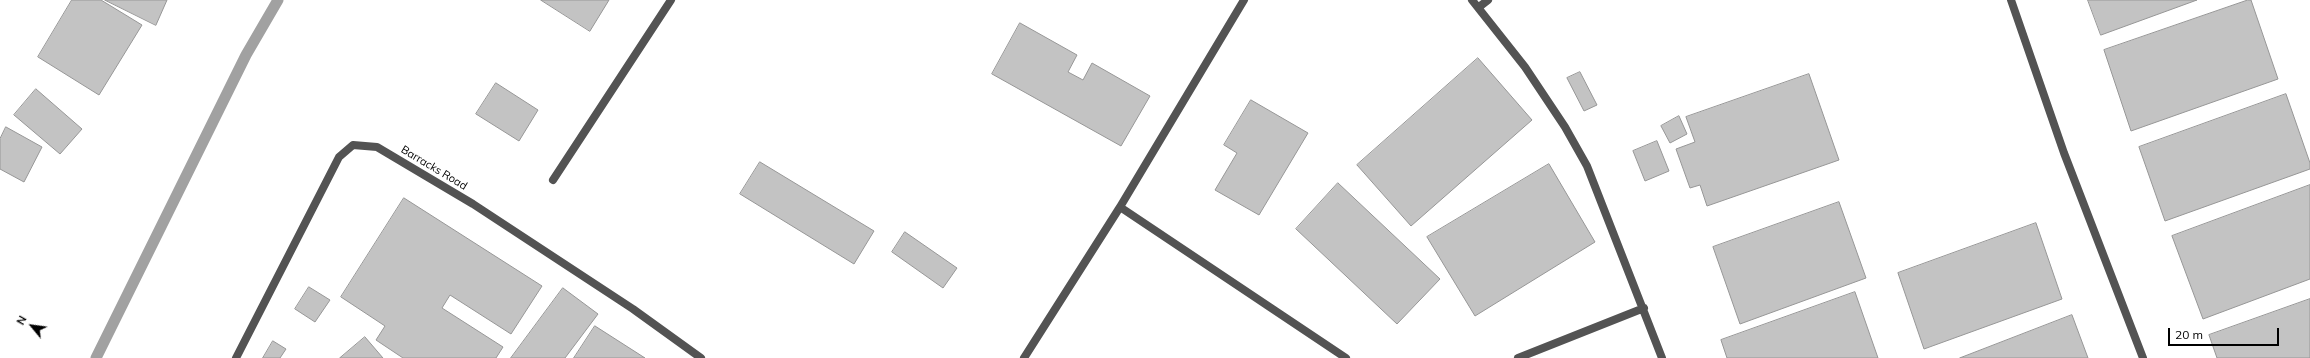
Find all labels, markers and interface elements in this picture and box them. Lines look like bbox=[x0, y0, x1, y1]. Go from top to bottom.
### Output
street label: Barracks Road bbox=[398, 143, 470, 193]
north arrow bbox=[12, 306, 52, 346]
text: N bbox=[13, 313, 30, 327]
scale bar bbox=[2170, 320, 2281, 346]
text: 20 m bbox=[2175, 327, 2203, 342]

